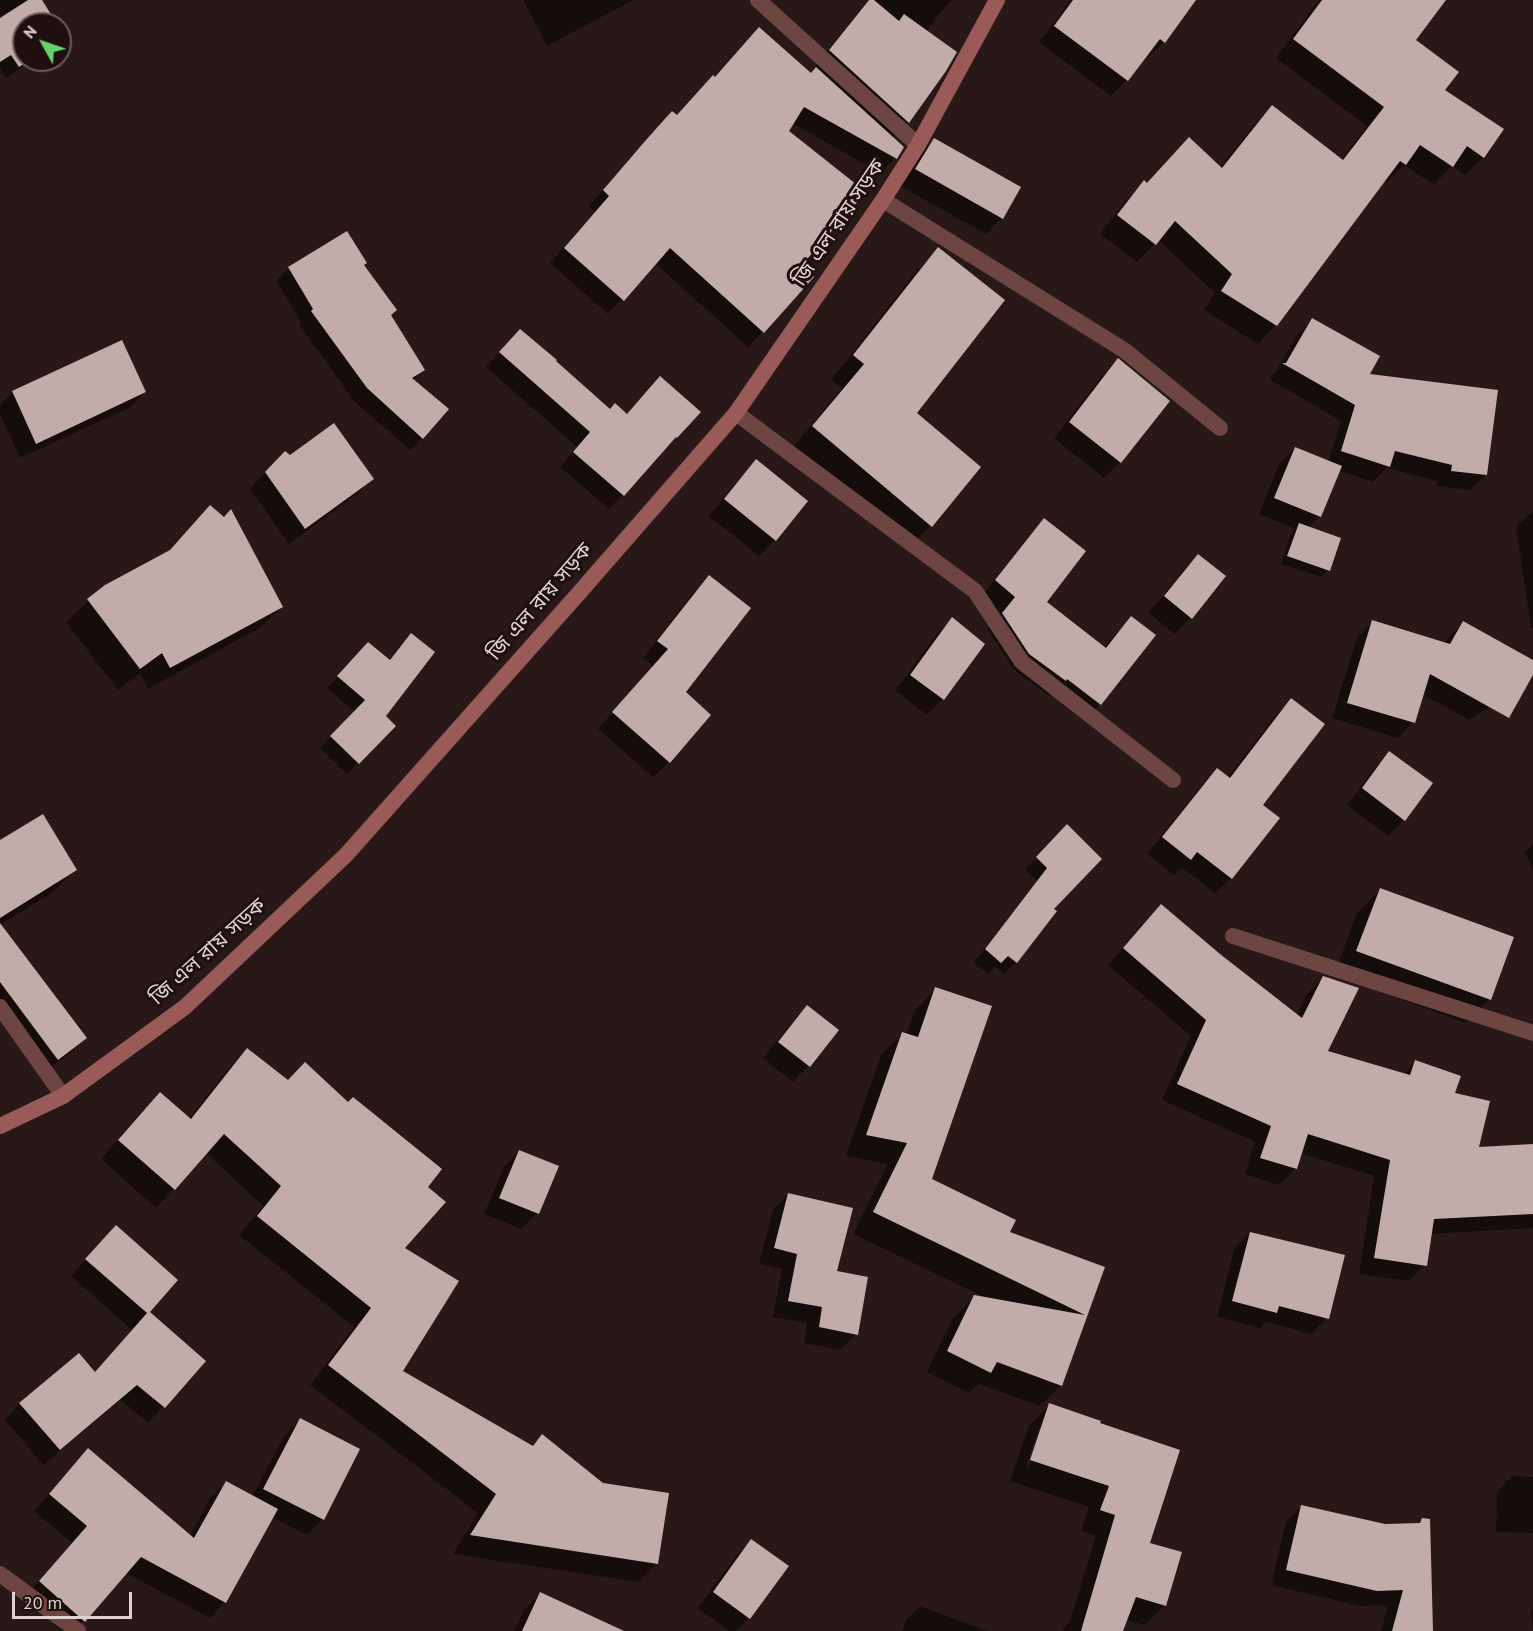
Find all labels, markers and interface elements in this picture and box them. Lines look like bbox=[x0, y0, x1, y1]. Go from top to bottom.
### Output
north arrow bbox=[12, 12, 72, 72]
text: N bbox=[19, 21, 41, 42]
street label: জি এল রায় সড়ক bbox=[787, 155, 891, 291]
street label: জি এল রায় সড়ক bbox=[482, 538, 598, 666]
street label: জি এল রায় সড়ক bbox=[145, 893, 271, 1011]
scale bar bbox=[15, 1580, 135, 1618]
text: 20 m bbox=[23, 1591, 62, 1614]

